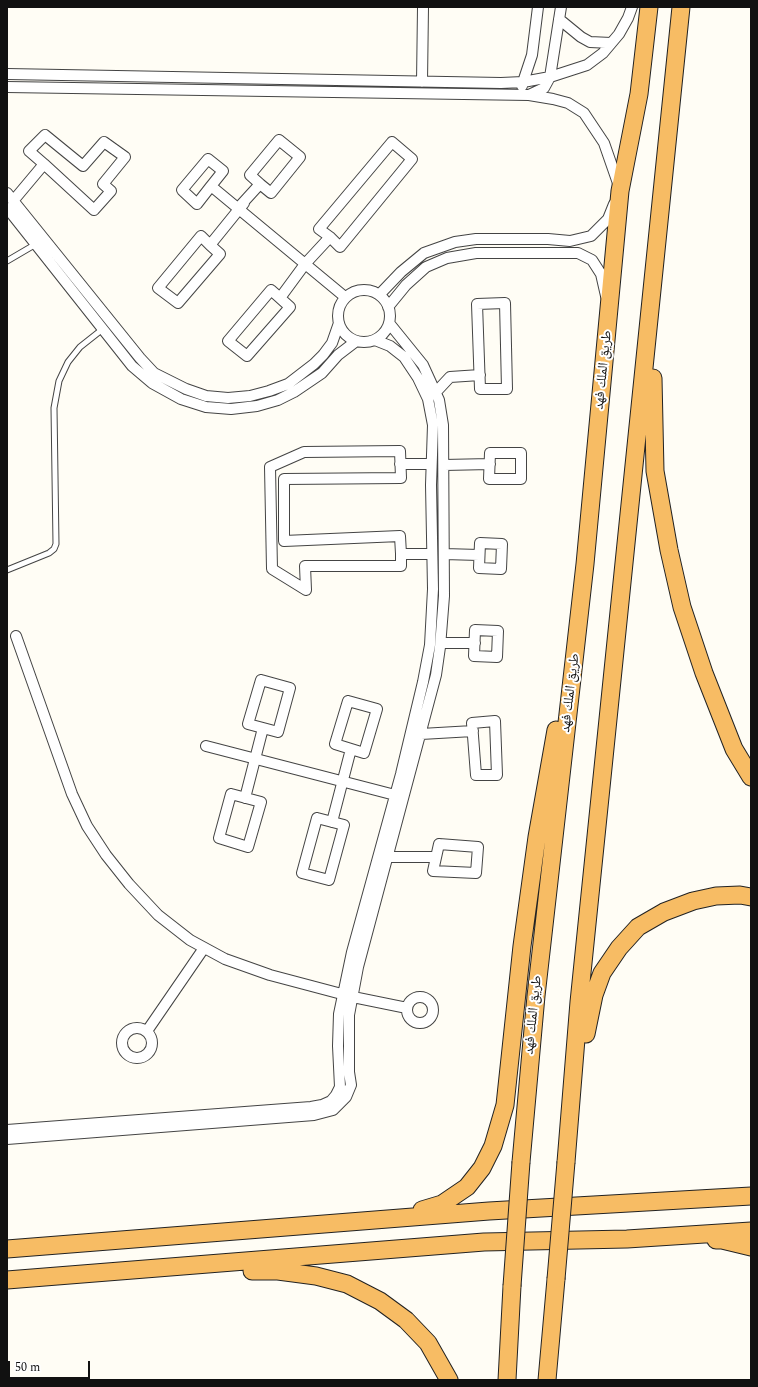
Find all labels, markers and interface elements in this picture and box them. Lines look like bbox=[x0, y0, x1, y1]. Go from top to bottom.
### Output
street label: طريق الملك فهد bbox=[591, 330, 617, 410]
street label: طريق الملك فهد bbox=[558, 653, 584, 733]
street label: طريق الملك فهد bbox=[521, 975, 547, 1055]
scale bar bbox=[10, 1353, 92, 1379]
text: 50 m bbox=[15, 1358, 40, 1377]

